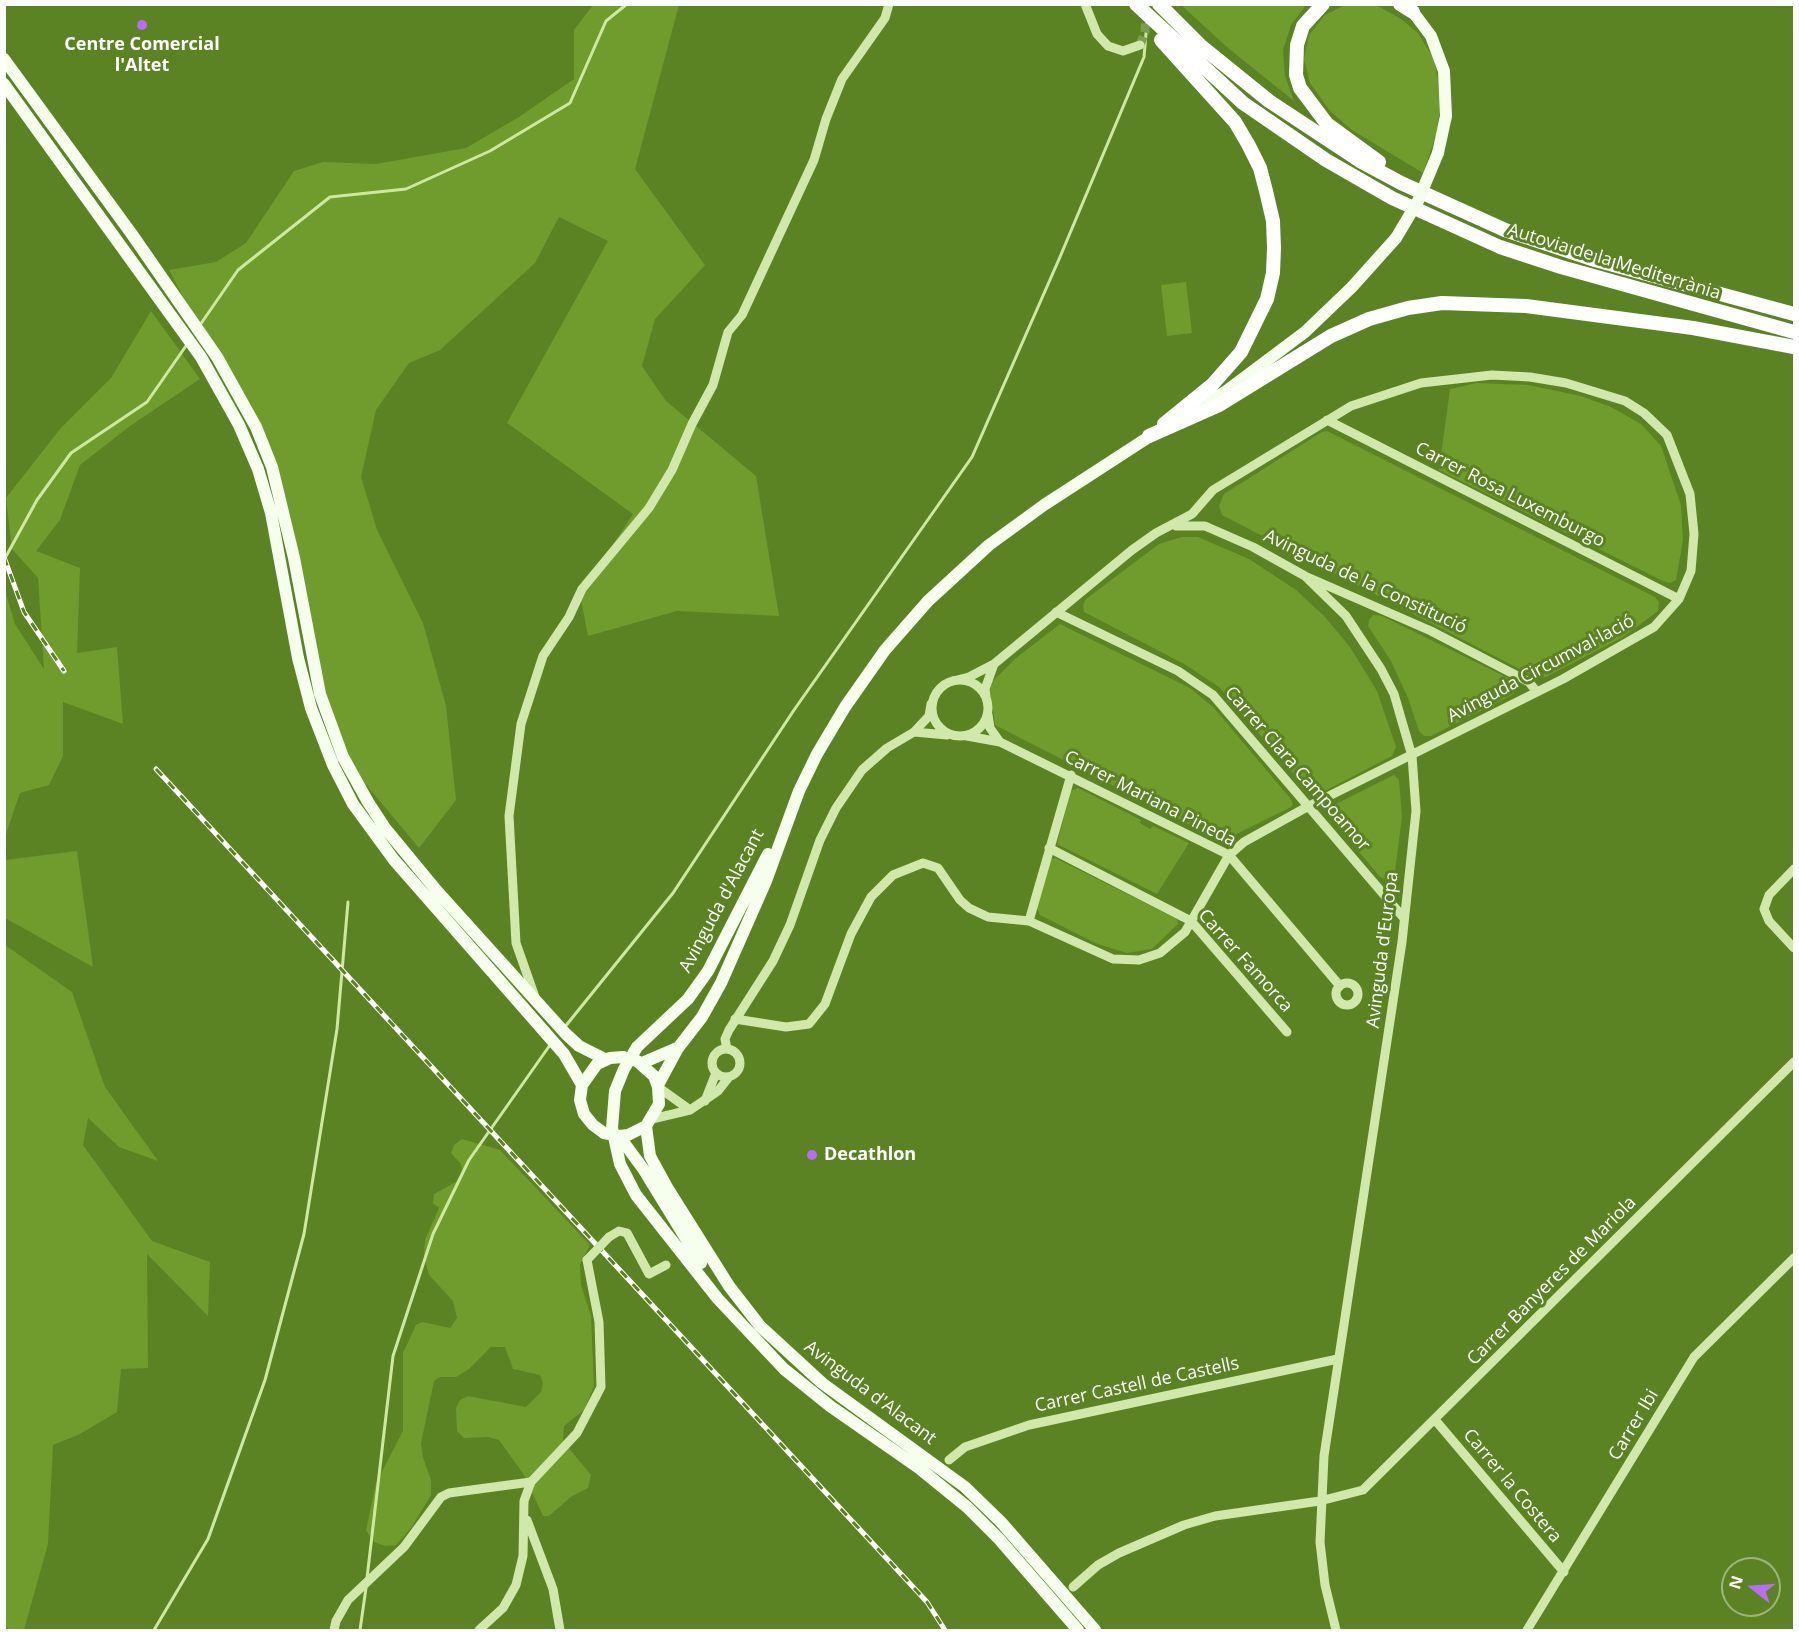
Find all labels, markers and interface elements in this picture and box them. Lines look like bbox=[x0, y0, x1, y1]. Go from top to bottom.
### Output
marker: Centre Comercial l'Altet bbox=[135, 18, 149, 32]
place label: Centre Comercial l'Altet bbox=[64, 34, 220, 76]
street label: Autovia de la Mediterrània bbox=[1505, 219, 1723, 305]
street label: Carrer Rosa Luxemburgo bbox=[1412, 438, 1608, 552]
street label: Avinguda de la Constitució bbox=[1260, 525, 1470, 639]
street label: Avinguda Circumval·lació bbox=[1444, 610, 1638, 728]
street label: Carrer Clara Campoamor bbox=[1220, 682, 1374, 856]
street label: Carrer Mariana Pineda bbox=[1061, 746, 1239, 852]
street label: Avinguda d'Alacant bbox=[675, 826, 769, 976]
street label: Avinguda d'Europa bbox=[1363, 870, 1403, 1030]
street label: Carrer Famorca bbox=[1193, 905, 1297, 1017]
place label: Decathlon bbox=[824, 1144, 916, 1166]
marker: Decathlon bbox=[805, 1148, 819, 1162]
street label: Carrer Banyeres de Mariola bbox=[1463, 1192, 1641, 1370]
street label: Avinguda d'Alacant bbox=[800, 1336, 940, 1450]
street label: Carrer Castell de Castells bbox=[1033, 1353, 1241, 1417]
street label: Carrer Ibi bbox=[1604, 1386, 1664, 1464]
street label: Carrer la Costera bbox=[1458, 1425, 1566, 1547]
north arrow bbox=[1721, 1557, 1781, 1617]
text: N bbox=[1723, 1573, 1748, 1592]

